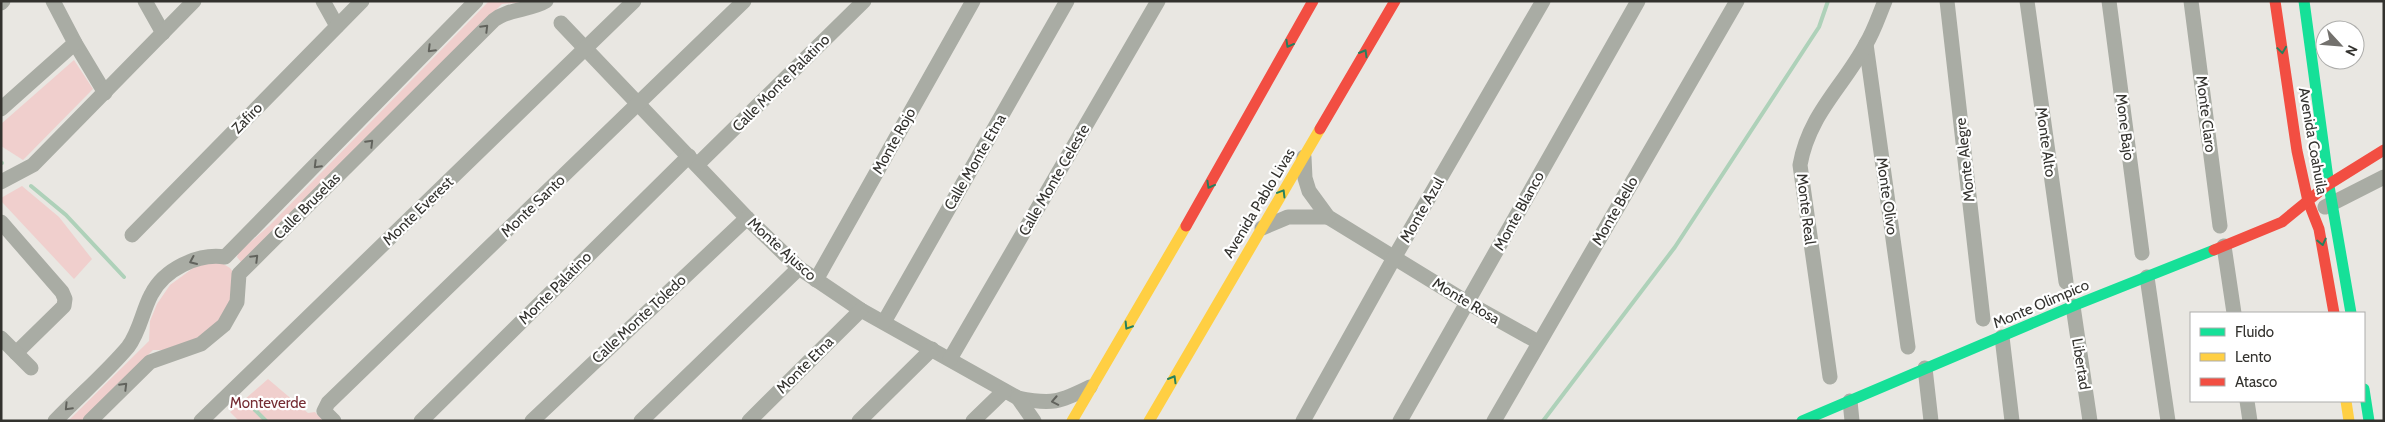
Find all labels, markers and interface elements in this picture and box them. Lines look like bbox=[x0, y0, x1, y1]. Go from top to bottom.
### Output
north arrow bbox=[2315, 20, 2365, 70]
one-way arrow bbox=[480, 25, 489, 34]
street label: Calle Monte Palatino bbox=[729, 31, 833, 135]
one-way arrow bbox=[1286, 38, 1296, 47]
text: N bbox=[2341, 42, 2362, 59]
one-way arrow bbox=[428, 43, 437, 52]
one-way arrow bbox=[2276, 46, 2287, 54]
one-way arrow bbox=[1358, 49, 1368, 58]
street label: Monte Claro bbox=[2192, 75, 2220, 153]
street label: Avenida Coahuila bbox=[2295, 86, 2331, 197]
street label: Mone Bajo bbox=[2112, 93, 2138, 161]
street label: Zafiro bbox=[228, 99, 266, 137]
street label: Monte Rojo bbox=[868, 105, 920, 177]
street label: Monte Alto bbox=[2032, 106, 2060, 178]
street label: Calle Monte Etna bbox=[940, 110, 1010, 213]
street label: Monte Alegre bbox=[1952, 117, 1978, 203]
street label: Calle Monte Celeste bbox=[1015, 121, 1093, 239]
one-way arrow bbox=[364, 140, 373, 149]
street label: Avenida Pablo Livas bbox=[1219, 145, 1299, 261]
street label: Monte Olivo bbox=[1873, 156, 1901, 236]
one-way arrow bbox=[313, 159, 322, 168]
street label: Monte Blanco bbox=[1490, 168, 1548, 254]
street label: Calle Bruselas bbox=[270, 169, 344, 243]
street label: Monte Santo bbox=[497, 171, 569, 241]
street label: Monte Real bbox=[1793, 172, 1819, 246]
street label: Monte Everest bbox=[379, 173, 457, 249]
street label: Monte Bello bbox=[1588, 173, 1642, 249]
street label: Monte Azul bbox=[1396, 174, 1448, 246]
one-way arrow bbox=[1206, 180, 1216, 189]
one-way arrow bbox=[1275, 190, 1285, 199]
street label: Monte Ajusco bbox=[744, 214, 820, 284]
one-way arrow bbox=[2316, 238, 2327, 247]
street label: Monte Palatino bbox=[515, 248, 595, 328]
one-way arrow bbox=[189, 254, 198, 265]
one-way arrow bbox=[249, 255, 258, 264]
street label: Calle Monte Toledo bbox=[588, 271, 690, 367]
street label: Monte Rosa bbox=[1429, 274, 1503, 328]
street label: Monte Olimpico bbox=[1990, 276, 2092, 332]
legend bbox=[2190, 312, 2365, 402]
one-way arrow bbox=[1124, 320, 1134, 329]
text: Fluido bbox=[2235, 323, 2274, 341]
street label: Monte Etna bbox=[773, 332, 838, 397]
street label: Libertad bbox=[2068, 337, 2094, 391]
text: Lento bbox=[2235, 348, 2272, 366]
text: Atasco bbox=[2235, 373, 2277, 391]
one-way arrow bbox=[1167, 375, 1177, 384]
one-way arrow bbox=[119, 383, 128, 392]
park label: Monteverde bbox=[230, 394, 307, 412]
one-way arrow bbox=[1051, 396, 1060, 406]
one-way arrow bbox=[65, 401, 74, 410]

